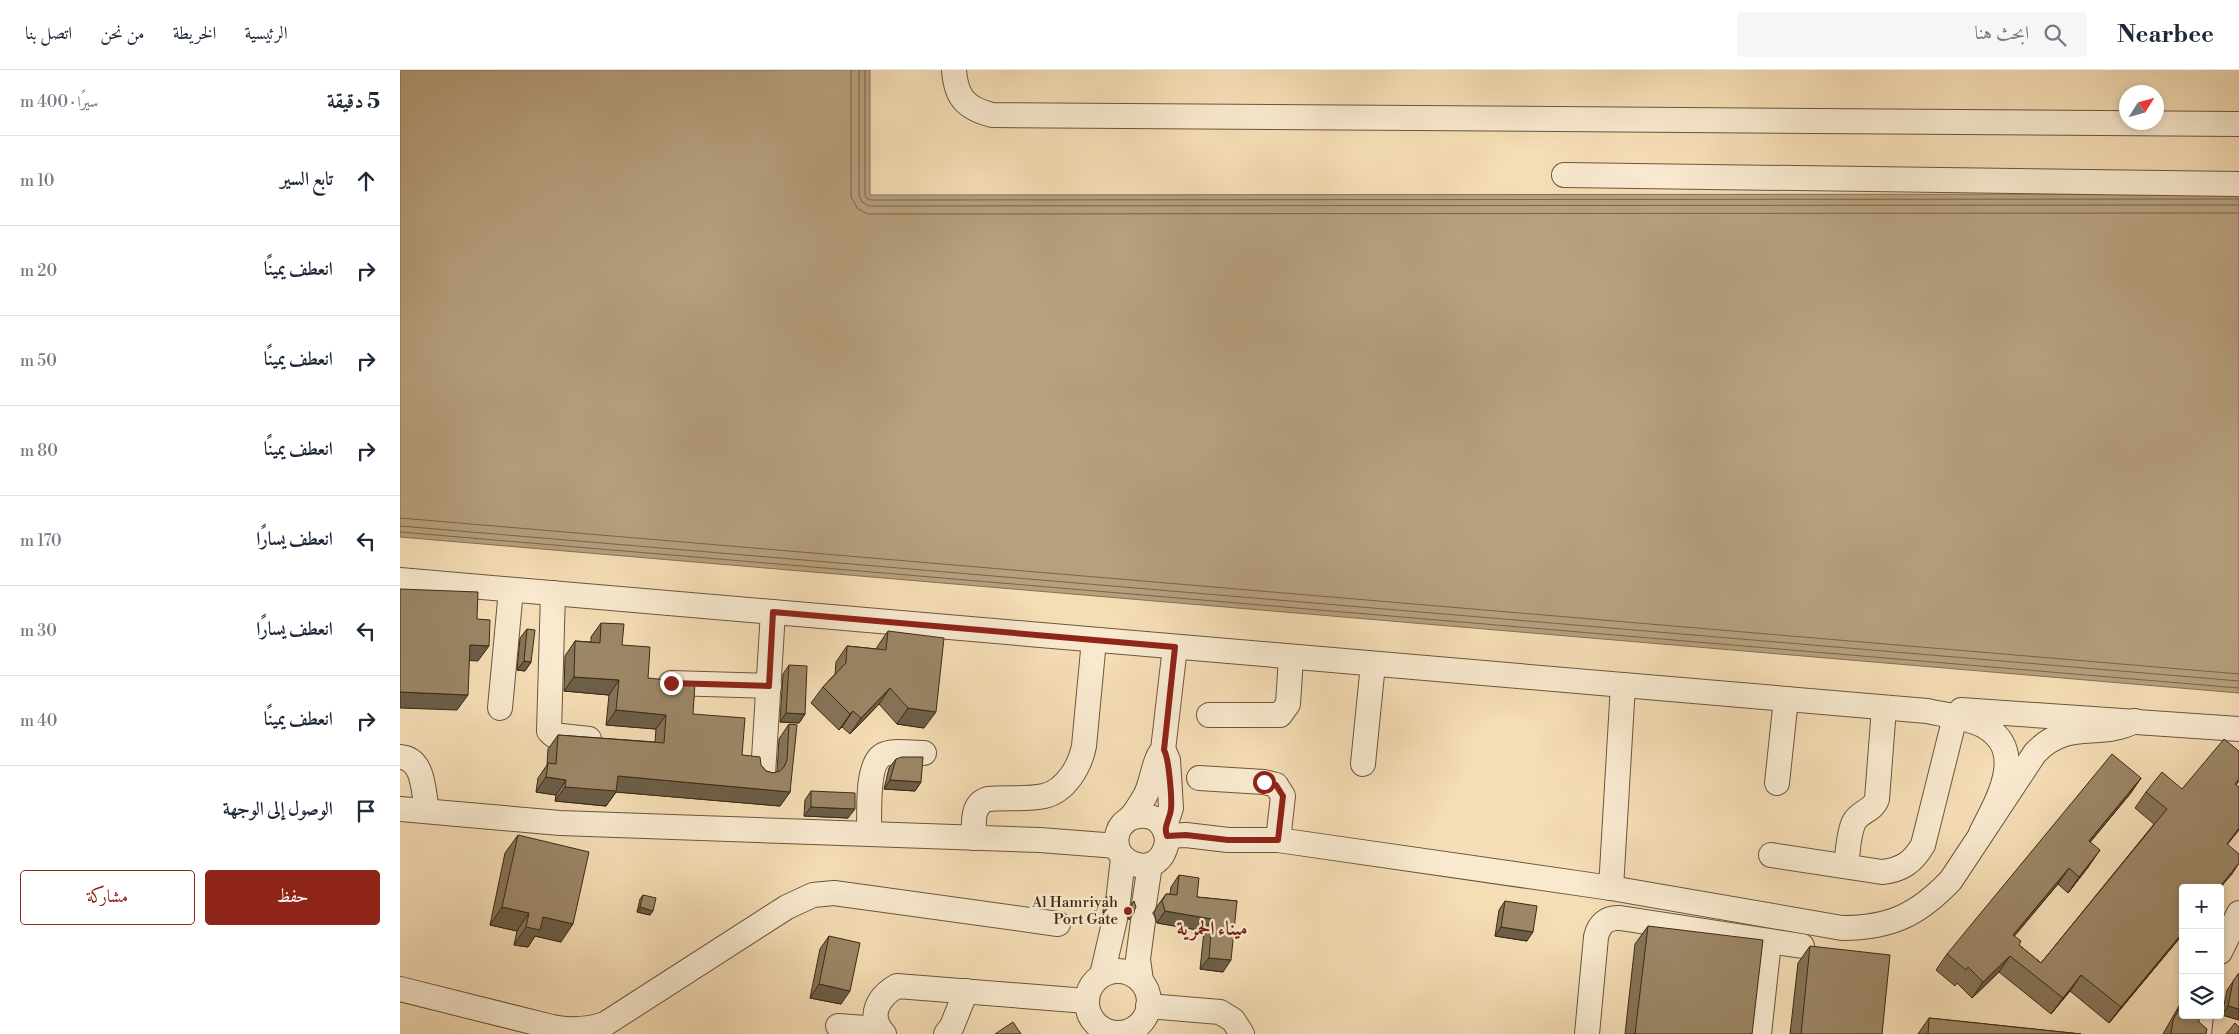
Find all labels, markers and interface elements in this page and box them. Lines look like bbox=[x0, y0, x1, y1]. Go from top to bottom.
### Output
search box bbox=[1737, 12, 2087, 57]
text: Nearbee bbox=[2117, 20, 2214, 50]
text: ابحث هنا bbox=[1974, 21, 2029, 45]
icon: search bbox=[2041, 21, 2069, 49]
text: اتصل بنا bbox=[25, 22, 72, 45]
text: من نحن bbox=[100, 22, 145, 45]
text: الخريطة bbox=[173, 22, 216, 45]
text: الرئيسية bbox=[244, 22, 288, 45]
north arrow bbox=[2119, 85, 2164, 130]
text: 5 دقيقة bbox=[327, 89, 380, 115]
text: سيرًا · 400 m bbox=[20, 92, 99, 112]
text: تابع السير bbox=[280, 167, 333, 191]
icon: ahead bbox=[352, 167, 380, 195]
text: 10 m bbox=[20, 171, 54, 191]
text: انعطف يمينًا bbox=[264, 257, 333, 281]
icon: right bbox=[352, 257, 380, 285]
text: 20 m bbox=[20, 261, 57, 281]
text: انعطف يمينًا bbox=[264, 347, 333, 371]
icon: right bbox=[352, 347, 380, 375]
text: 50 m bbox=[20, 351, 57, 371]
text: انعطف يمينًا bbox=[264, 437, 333, 461]
icon: right bbox=[352, 437, 380, 465]
text: 80 m bbox=[20, 441, 58, 461]
text: انعطف يسارًا bbox=[256, 527, 333, 551]
icon: left bbox=[352, 527, 380, 555]
text: 170 m bbox=[20, 531, 62, 551]
text: انعطف يسارًا bbox=[256, 617, 333, 641]
icon: left bbox=[352, 617, 380, 645]
text: 30 m bbox=[20, 621, 57, 641]
route end bbox=[660, 672, 683, 695]
text: انعطف يمينًا bbox=[264, 707, 333, 731]
icon: right bbox=[352, 707, 380, 735]
text: 40 m bbox=[20, 711, 57, 731]
route start bbox=[1253, 771, 1276, 794]
text: الوصول إلى الوجهة bbox=[223, 797, 333, 821]
icon: arrive bbox=[352, 797, 380, 825]
button: مشاركة bbox=[20, 870, 195, 925]
button: حفظ bbox=[205, 870, 380, 925]
map controls bbox=[2179, 884, 2224, 1019]
button: + bbox=[2179, 884, 2224, 929]
place label: Al Hamriyah Port Gate bbox=[1031, 893, 1118, 929]
marker: Al Hamriyah Port Gate bbox=[1122, 905, 1134, 917]
district label: ميناء الحمرية bbox=[1177, 917, 1247, 942]
button: − bbox=[2179, 929, 2224, 974]
button: layers bbox=[2179, 974, 2224, 1019]

